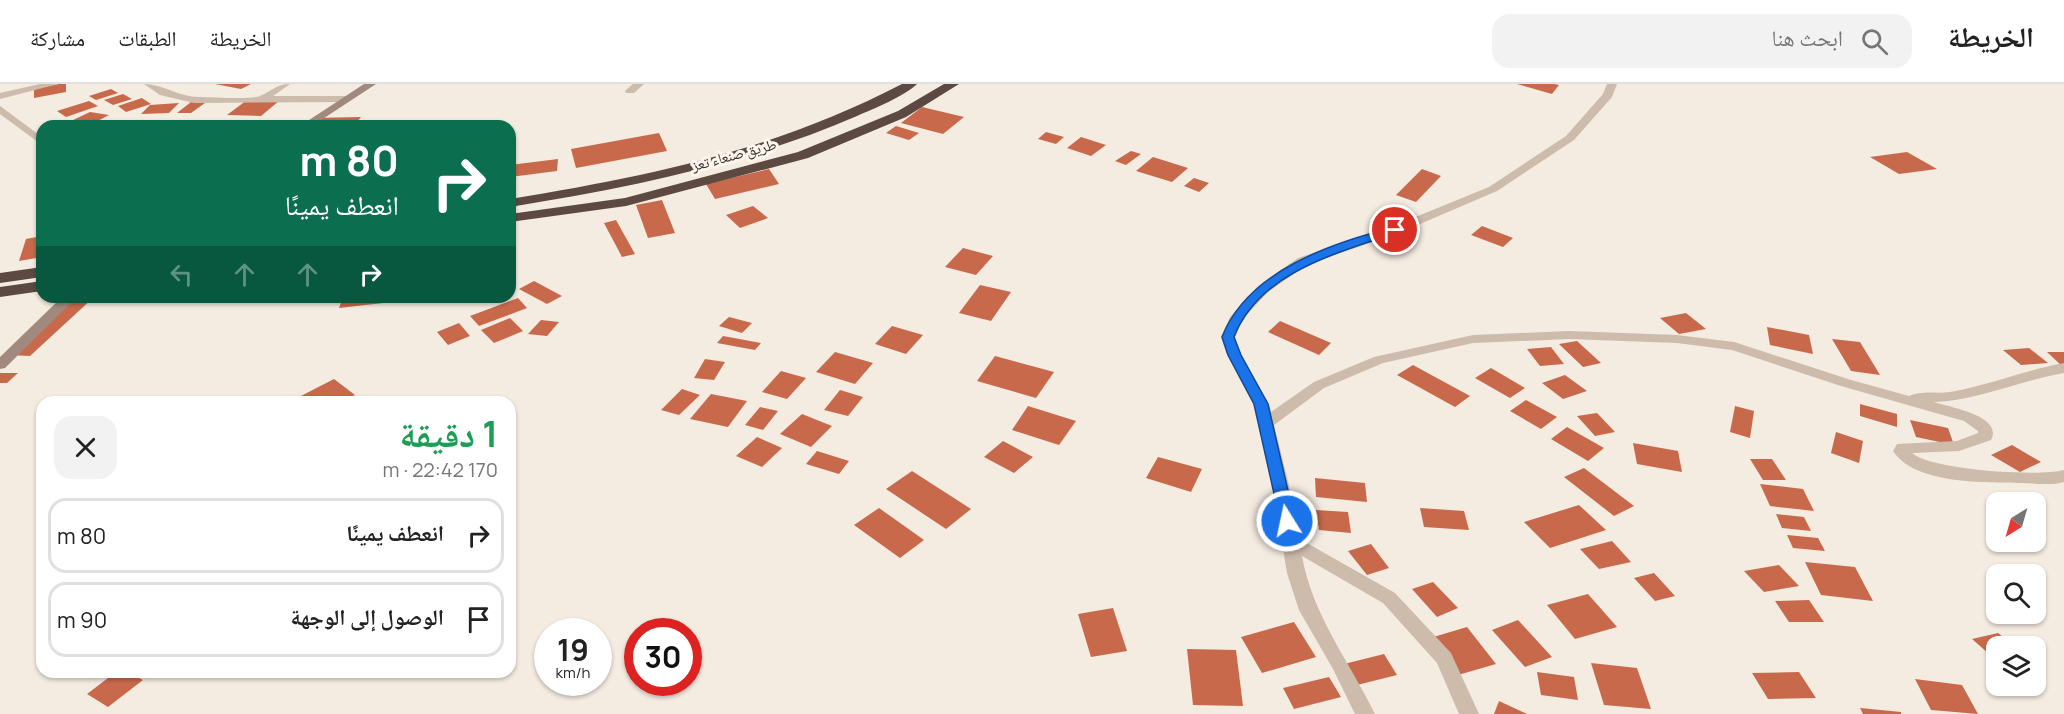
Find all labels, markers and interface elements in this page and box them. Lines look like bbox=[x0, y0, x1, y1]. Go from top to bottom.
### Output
search box bbox=[1492, 14, 1912, 68]
text: الخريطة bbox=[1948, 17, 2034, 55]
text: ابحث هنا bbox=[1772, 23, 1843, 53]
text: مشاركة bbox=[30, 24, 85, 52]
text: الطبقات bbox=[118, 24, 177, 52]
text: الخريطة bbox=[210, 24, 271, 52]
icon: search bbox=[1858, 25, 1891, 58]
text: 80 m bbox=[299, 131, 399, 189]
street label: طريق صنعاء تعز bbox=[688, 133, 779, 176]
icon: right bbox=[420, 144, 498, 222]
text: انعطف يمينًا bbox=[285, 186, 399, 223]
pin bbox=[1369, 204, 1420, 255]
icon: arrive bbox=[1378, 213, 1411, 246]
icon: left bbox=[165, 258, 198, 291]
icon: ahead bbox=[228, 258, 261, 291]
icon: ahead bbox=[291, 258, 324, 291]
icon: right bbox=[354, 258, 387, 291]
text: 1 دقيقة bbox=[399, 409, 498, 458]
button: close bbox=[54, 416, 117, 479]
text: 170 m · 22:42 bbox=[382, 456, 498, 483]
position arrow bbox=[1255, 489, 1319, 553]
north arrow bbox=[1986, 492, 2046, 552]
map controls bbox=[1986, 492, 2046, 696]
text: انعطف يمينًا bbox=[346, 518, 444, 548]
icon: right bbox=[462, 519, 495, 552]
text: 80 m bbox=[57, 521, 106, 551]
button: search bbox=[1986, 564, 2046, 624]
text: الوصول إلى الوجهة bbox=[291, 602, 444, 632]
icon: arrive bbox=[462, 603, 495, 636]
text: 90 m bbox=[57, 605, 107, 635]
speed limit sign: 30 bbox=[624, 618, 702, 696]
text: 19 bbox=[557, 629, 589, 670]
button: layers bbox=[1986, 636, 2046, 696]
text: km/h bbox=[556, 662, 590, 683]

